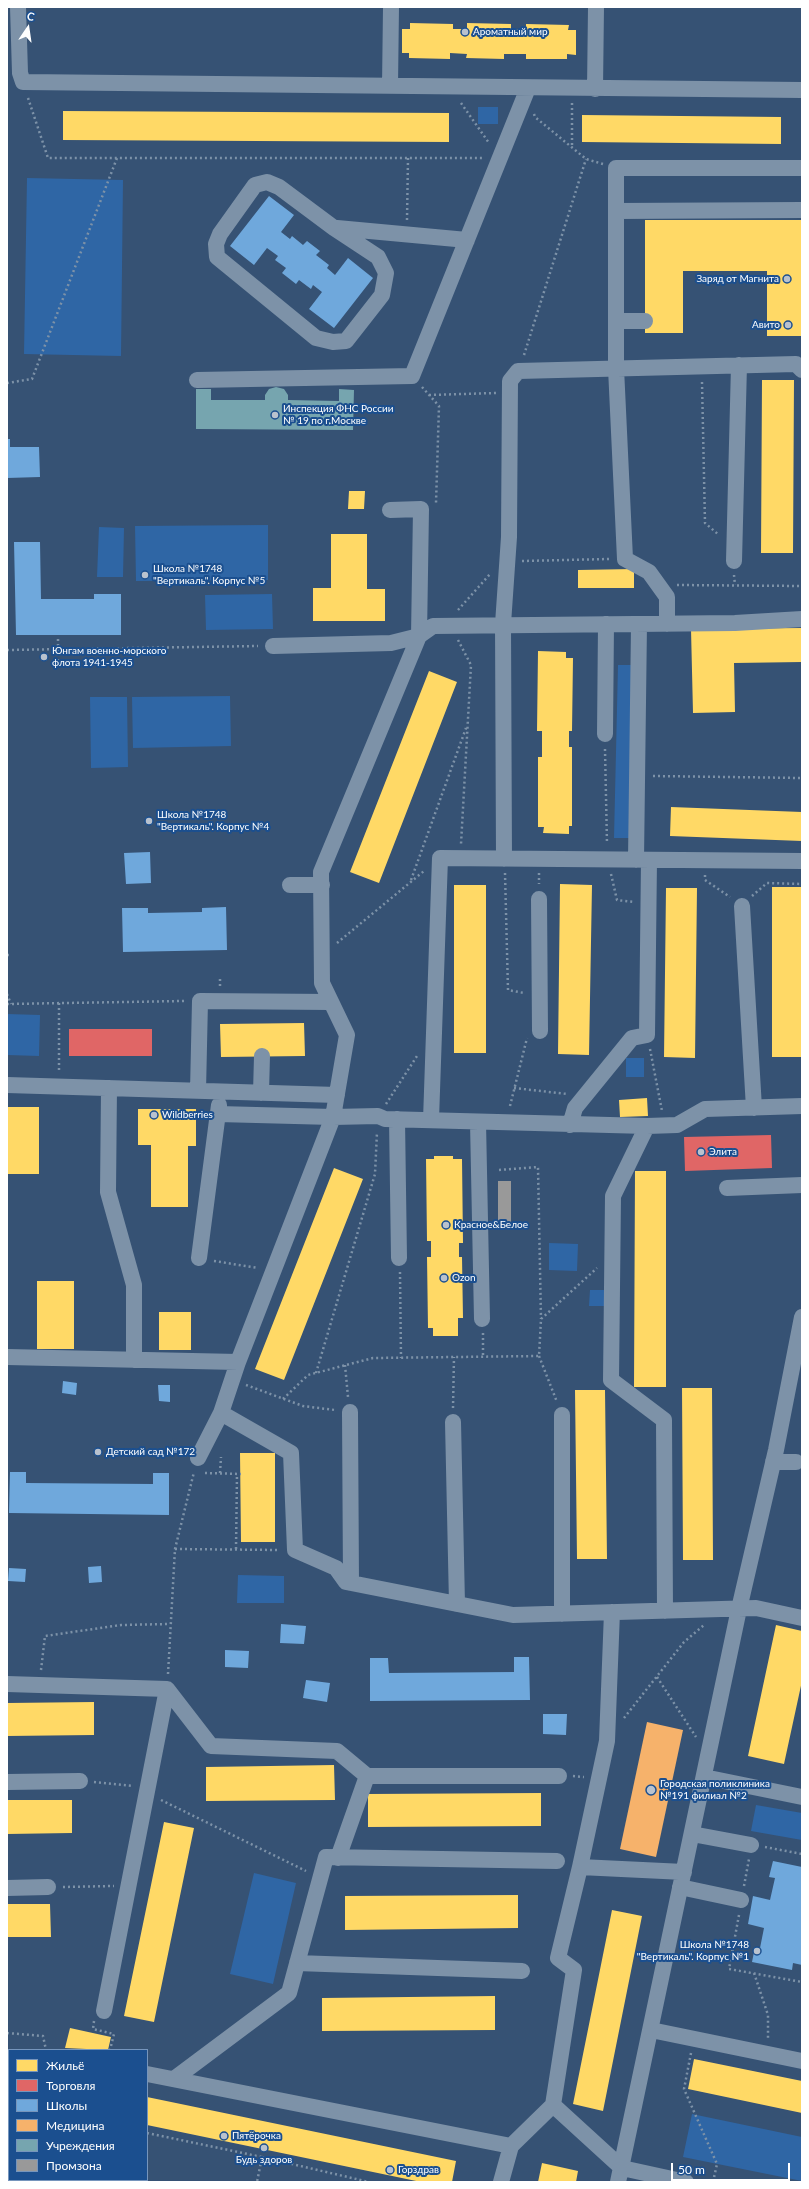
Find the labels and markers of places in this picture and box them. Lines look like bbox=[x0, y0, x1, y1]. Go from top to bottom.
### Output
place label: Ароматный мир bbox=[473, 26, 548, 38]
marker: Ароматный мир bbox=[460, 27, 470, 37]
place label: Заряд от Магнита bbox=[696, 273, 779, 285]
marker: Заряд от Магнита bbox=[782, 274, 792, 284]
place label: Авито bbox=[752, 319, 780, 331]
marker: Авито bbox=[783, 320, 793, 330]
place label: Инспекция ФНС России № 19 по г.Москве bbox=[283, 403, 393, 426]
marker: Инспекция ФНС России № 19 по г.Москве bbox=[270, 410, 280, 420]
place label: Школа №1748 "Вертикаль". Корпус №5 bbox=[153, 563, 265, 586]
marker: Школа №1748 "Вертикаль". Корпус №5 bbox=[140, 570, 150, 580]
place label: Юнгам военно-морского флота 1941-1945 bbox=[52, 645, 166, 668]
marker: Юнгам военно-морского флота 1941-1945 bbox=[39, 652, 49, 662]
place label: Школа №1748 "Вертикаль". Корпус №4 bbox=[157, 809, 269, 832]
marker: Школа №1748 "Вертикаль". Корпус №4 bbox=[144, 816, 154, 826]
place label: Wildberries bbox=[162, 1109, 213, 1121]
marker: Wildberries bbox=[149, 1110, 159, 1120]
place label: Элита bbox=[709, 1146, 737, 1158]
marker: Элита bbox=[696, 1147, 706, 1157]
place label: Красное&Белое bbox=[454, 1219, 528, 1231]
marker: Красное&Белое bbox=[441, 1220, 451, 1230]
place label: Ozon bbox=[452, 1272, 476, 1284]
marker: Ozon bbox=[439, 1273, 449, 1283]
place label: Детский сад №172 bbox=[106, 1446, 195, 1458]
marker: Детский сад №172 bbox=[93, 1447, 103, 1457]
place label: Городская поликлиника №191 филиал №2 bbox=[660, 1778, 770, 1802]
marker: Городская поликлиника №191 филиал №2 bbox=[645, 1784, 657, 1796]
place label: Школа №1748 "Вертикаль". Корпус №1 bbox=[637, 1939, 749, 1962]
marker: Школа №1748 "Вертикаль". Корпус №1 bbox=[752, 1946, 762, 1956]
place label: Пятёрочка bbox=[232, 2130, 281, 2142]
marker: Пятёрочка bbox=[219, 2131, 229, 2141]
marker: Будь здоров bbox=[259, 2143, 269, 2153]
place label: Будь здоров bbox=[236, 2154, 292, 2166]
place label: Горздрав bbox=[398, 2164, 439, 2176]
marker: Горздрав bbox=[385, 2165, 395, 2175]

